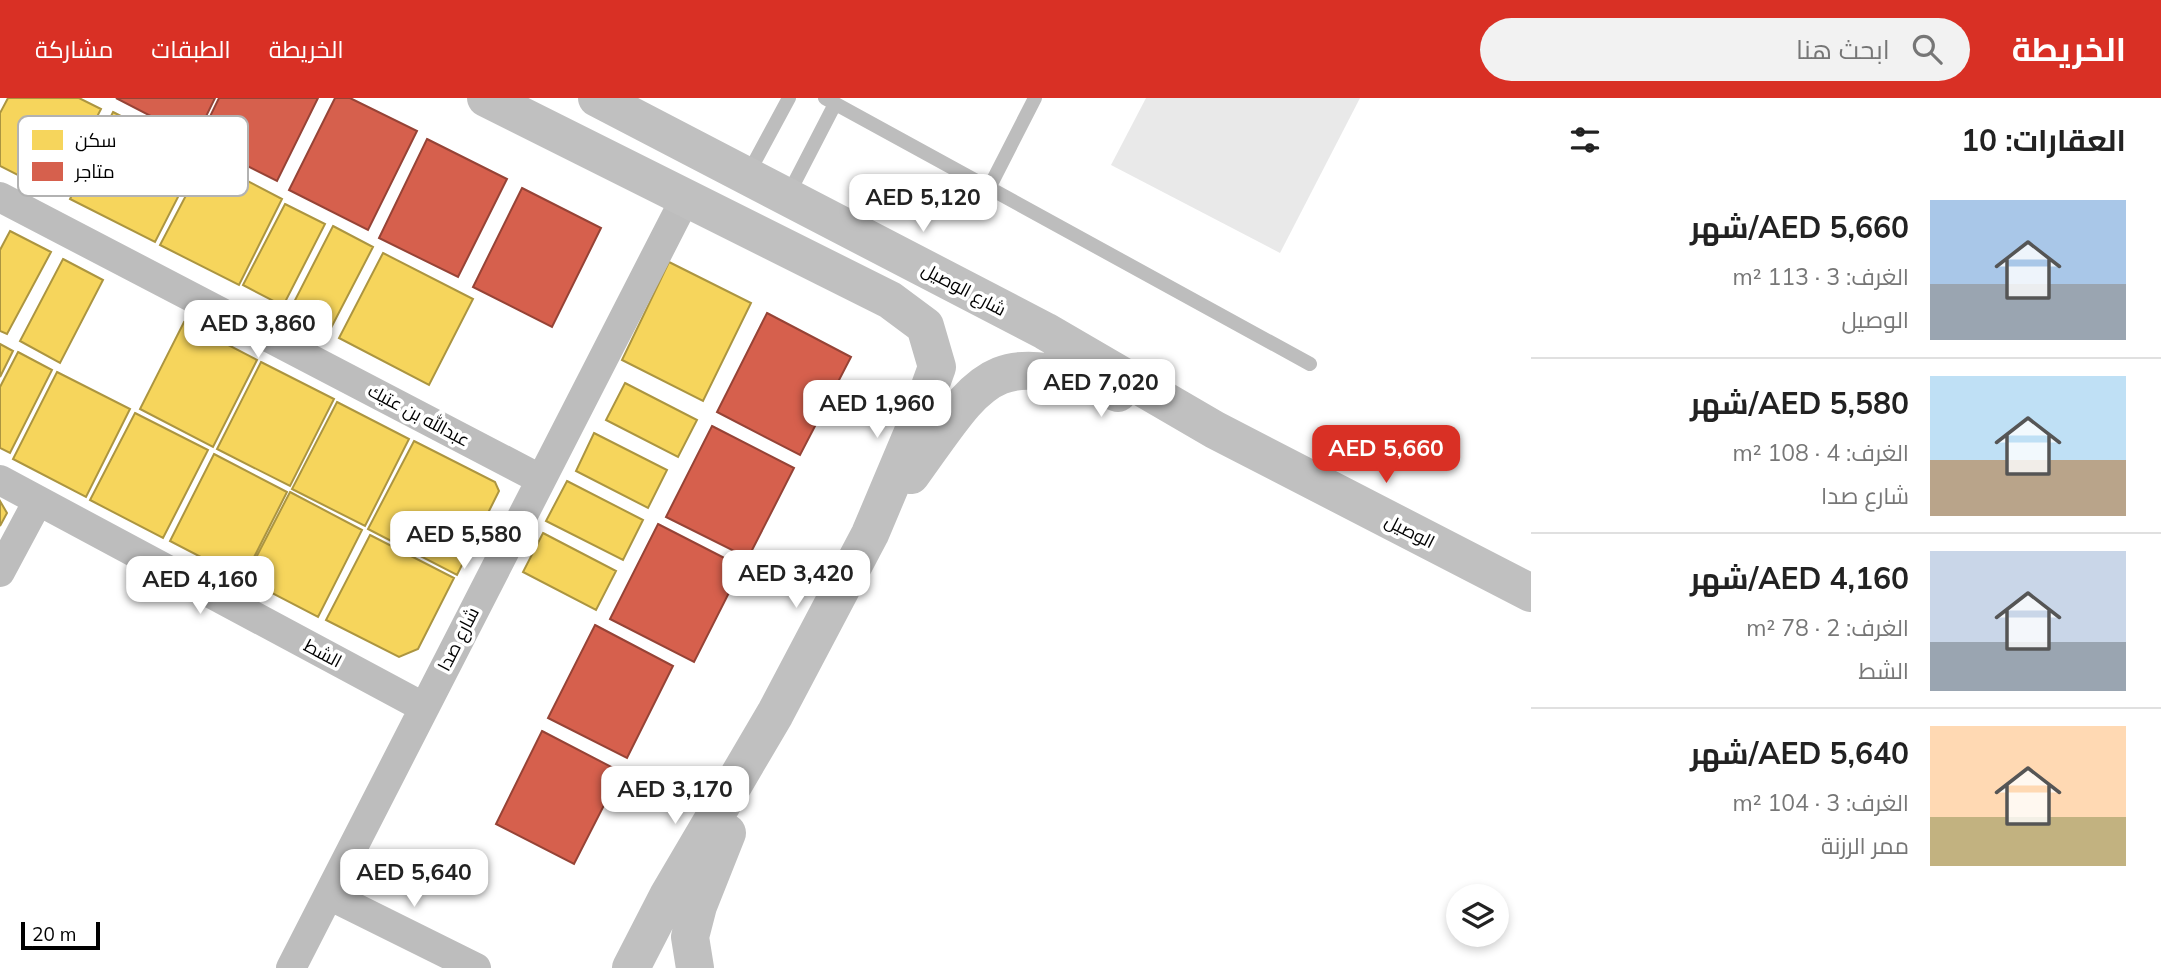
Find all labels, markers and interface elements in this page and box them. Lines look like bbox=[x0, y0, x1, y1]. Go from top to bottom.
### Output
search box bbox=[1480, 18, 1970, 81]
text: الخريطة bbox=[2012, 28, 2126, 69]
icon: search bbox=[1908, 30, 1946, 68]
text: ابحث هنا bbox=[1796, 33, 1890, 66]
text: مشاركة bbox=[35, 34, 113, 64]
text: الطبقات bbox=[151, 34, 231, 64]
text: الخريطة bbox=[269, 34, 344, 64]
legend bbox=[18, 116, 248, 196]
icon: filters bbox=[1566, 121, 1604, 159]
text: العقارات: 10 bbox=[1961, 121, 2126, 159]
text: سكن bbox=[75, 128, 117, 152]
text: متاجر bbox=[74, 159, 115, 183]
pin: AED 5,120 bbox=[843, 174, 1003, 234]
text: AED 5,120 bbox=[865, 182, 981, 211]
text: AED 5,660/شهر bbox=[1690, 208, 1909, 246]
icon: home bbox=[1986, 228, 2070, 312]
street label: شارع الوصيل bbox=[917, 257, 1010, 322]
text: الغرف: 3 · 113 m² bbox=[1732, 262, 1909, 291]
pin: AED 3,860 bbox=[178, 300, 338, 360]
text: الوصيل bbox=[1841, 305, 1909, 334]
text: AED 3,860 bbox=[200, 308, 316, 337]
pin: AED 7,020 bbox=[1021, 360, 1181, 419]
text: AED 7,020 bbox=[1043, 367, 1159, 396]
street label: عبدالله بن عتيك bbox=[364, 379, 474, 451]
pin: AED 1,960 bbox=[797, 380, 957, 440]
text: AED 5,580/شهر bbox=[1690, 384, 1909, 422]
text: AED 1,960 bbox=[819, 388, 935, 417]
icon: home bbox=[1986, 404, 2070, 488]
pin: AED 5,660 bbox=[1306, 426, 1466, 485]
text: AED 5,660 bbox=[1328, 433, 1444, 462]
text: الغرف: 4 · 108 m² bbox=[1732, 438, 1909, 467]
text: شارع صدا bbox=[1821, 481, 1909, 510]
street label: الوصيل bbox=[1381, 509, 1439, 553]
pin: AED 5,580 bbox=[384, 512, 544, 571]
text: AED 5,580 bbox=[406, 519, 522, 548]
pin: AED 3,420 bbox=[716, 550, 876, 610]
pin: AED 4,160 bbox=[120, 556, 280, 616]
text: AED 3,420 bbox=[738, 558, 854, 587]
text: AED 4,160/شهر bbox=[1690, 559, 1909, 597]
text: AED 4,160 bbox=[142, 564, 258, 593]
icon: home bbox=[1986, 579, 2070, 663]
street label: شارع صدا bbox=[432, 603, 485, 675]
text: الغرف: 2 · 78 m² bbox=[1746, 613, 1909, 642]
street label: الشط bbox=[300, 634, 346, 672]
text: الشط bbox=[1858, 656, 1909, 685]
text: AED 5,640/شهر bbox=[1690, 734, 1909, 772]
icon: home bbox=[1986, 754, 2070, 838]
pin: AED 3,170 bbox=[595, 766, 755, 826]
text: AED 3,170 bbox=[617, 774, 733, 803]
text: الغرف: 3 · 104 m² bbox=[1732, 788, 1909, 817]
text: ممر الرزنة bbox=[1821, 831, 1909, 860]
pin: AED 5,640 bbox=[334, 850, 494, 909]
text: AED 5,640 bbox=[356, 857, 472, 886]
map controls bbox=[1446, 884, 1509, 947]
button: layers bbox=[1446, 884, 1509, 947]
scale bar bbox=[21, 919, 100, 951]
text: 20 m bbox=[32, 922, 76, 946]

